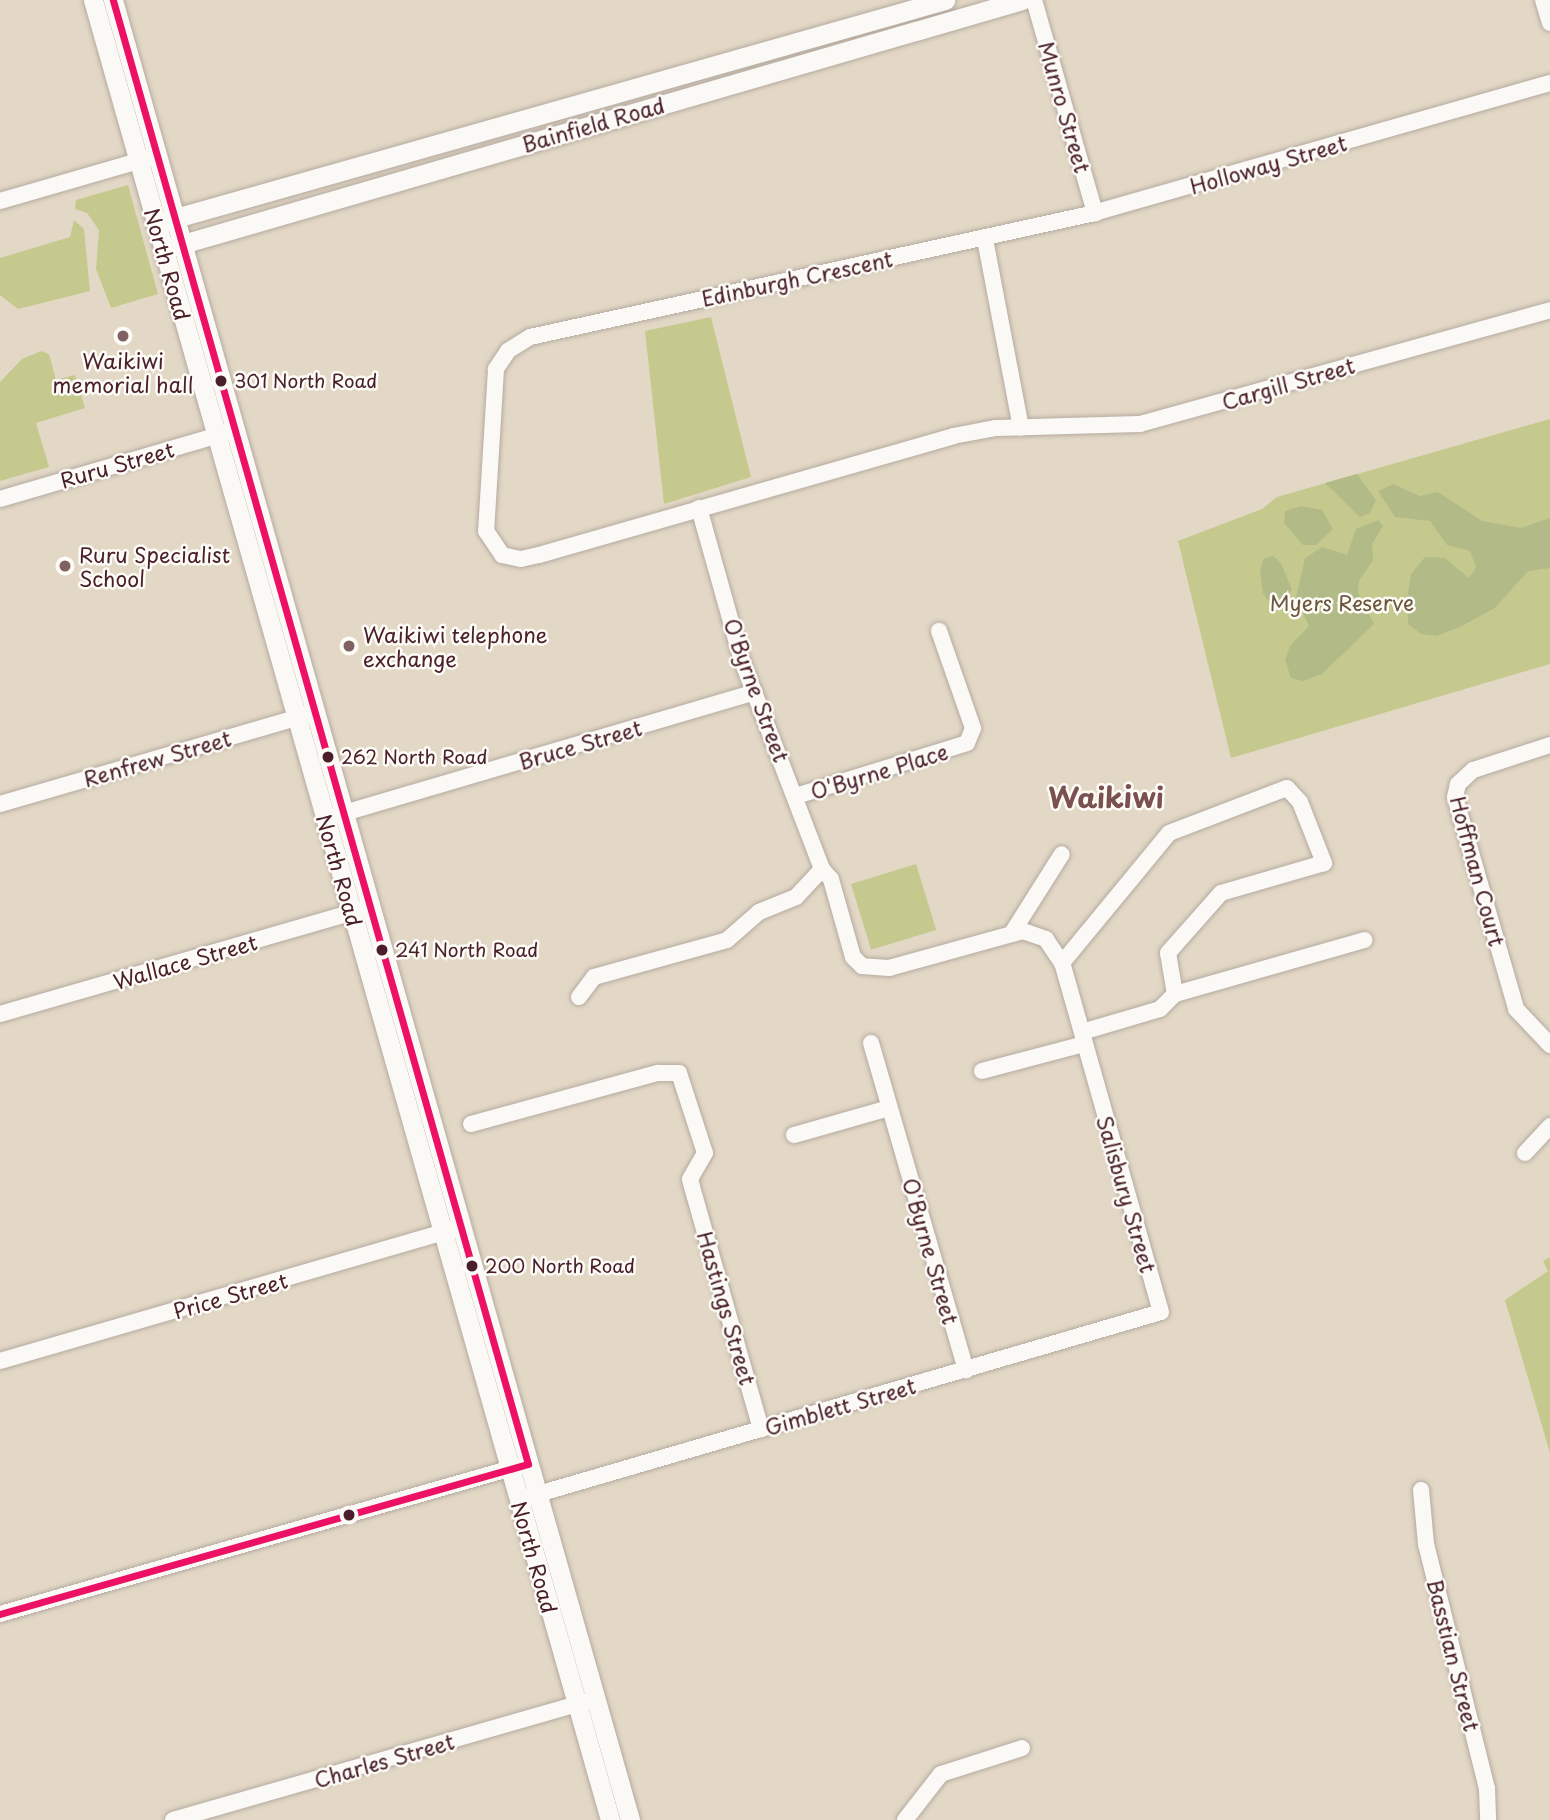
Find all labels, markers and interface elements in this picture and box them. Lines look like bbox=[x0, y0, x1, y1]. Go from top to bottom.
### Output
street label: Munro Street bbox=[1034, 38, 1096, 176]
street label: Bainfield Road bbox=[519, 92, 667, 156]
street label: Holloway Street bbox=[1187, 130, 1349, 198]
street label: North Road bbox=[140, 205, 196, 323]
street label: Edinburgh Crescent bbox=[698, 245, 896, 311]
marker: Waikiwi memorial hall bbox=[115, 328, 131, 344]
place label: Waikiwi memorial hall bbox=[53, 347, 193, 397]
street label: Cargill Street bbox=[1218, 352, 1358, 414]
place label: 301 North Road bbox=[234, 370, 379, 392]
marker: 301 North Road bbox=[214, 374, 228, 388]
street label: Ruru Street bbox=[57, 436, 177, 492]
place label: Ruru Specialist School bbox=[79, 541, 231, 591]
marker: Ruru Specialist School bbox=[57, 558, 73, 574]
park label: Myers Reserve bbox=[1270, 589, 1414, 615]
street label: O'Byrne Street bbox=[719, 614, 795, 766]
place label: Waikiwi telephone exchange bbox=[363, 621, 547, 671]
marker: Waikiwi telephone exchange bbox=[341, 638, 357, 654]
street label: Bruce Street bbox=[515, 714, 645, 774]
street label: Renfrew Street bbox=[80, 725, 234, 791]
street label: O'Byrne Place bbox=[807, 738, 951, 804]
place label: 262 North Road bbox=[341, 746, 491, 768]
marker: 262 North Road bbox=[321, 750, 335, 764]
district label: Waikiwi bbox=[1048, 780, 1164, 814]
street label: Hoffman Court bbox=[1446, 793, 1510, 949]
street label: North Road bbox=[312, 811, 368, 929]
street label: Wallace Street bbox=[110, 928, 260, 994]
place label: 241 North Road bbox=[395, 939, 539, 961]
marker: 241 North Road bbox=[375, 943, 389, 957]
street label: Salisbury Street bbox=[1092, 1112, 1162, 1276]
street label: O'Byrne Street bbox=[898, 1174, 964, 1328]
street label: Hastings Street bbox=[693, 1228, 761, 1388]
place label: 200 North Road bbox=[485, 1255, 637, 1277]
marker: 200 North Road bbox=[465, 1259, 479, 1273]
street label: Price Street bbox=[169, 1266, 291, 1324]
street label: Gimblett Street bbox=[761, 1372, 919, 1440]
street label: North Road bbox=[507, 1498, 563, 1616]
unlabelled marker bbox=[342, 1508, 356, 1522]
street label: Basstian Street bbox=[1423, 1576, 1485, 1734]
street label: Charles Street bbox=[310, 1728, 458, 1792]

